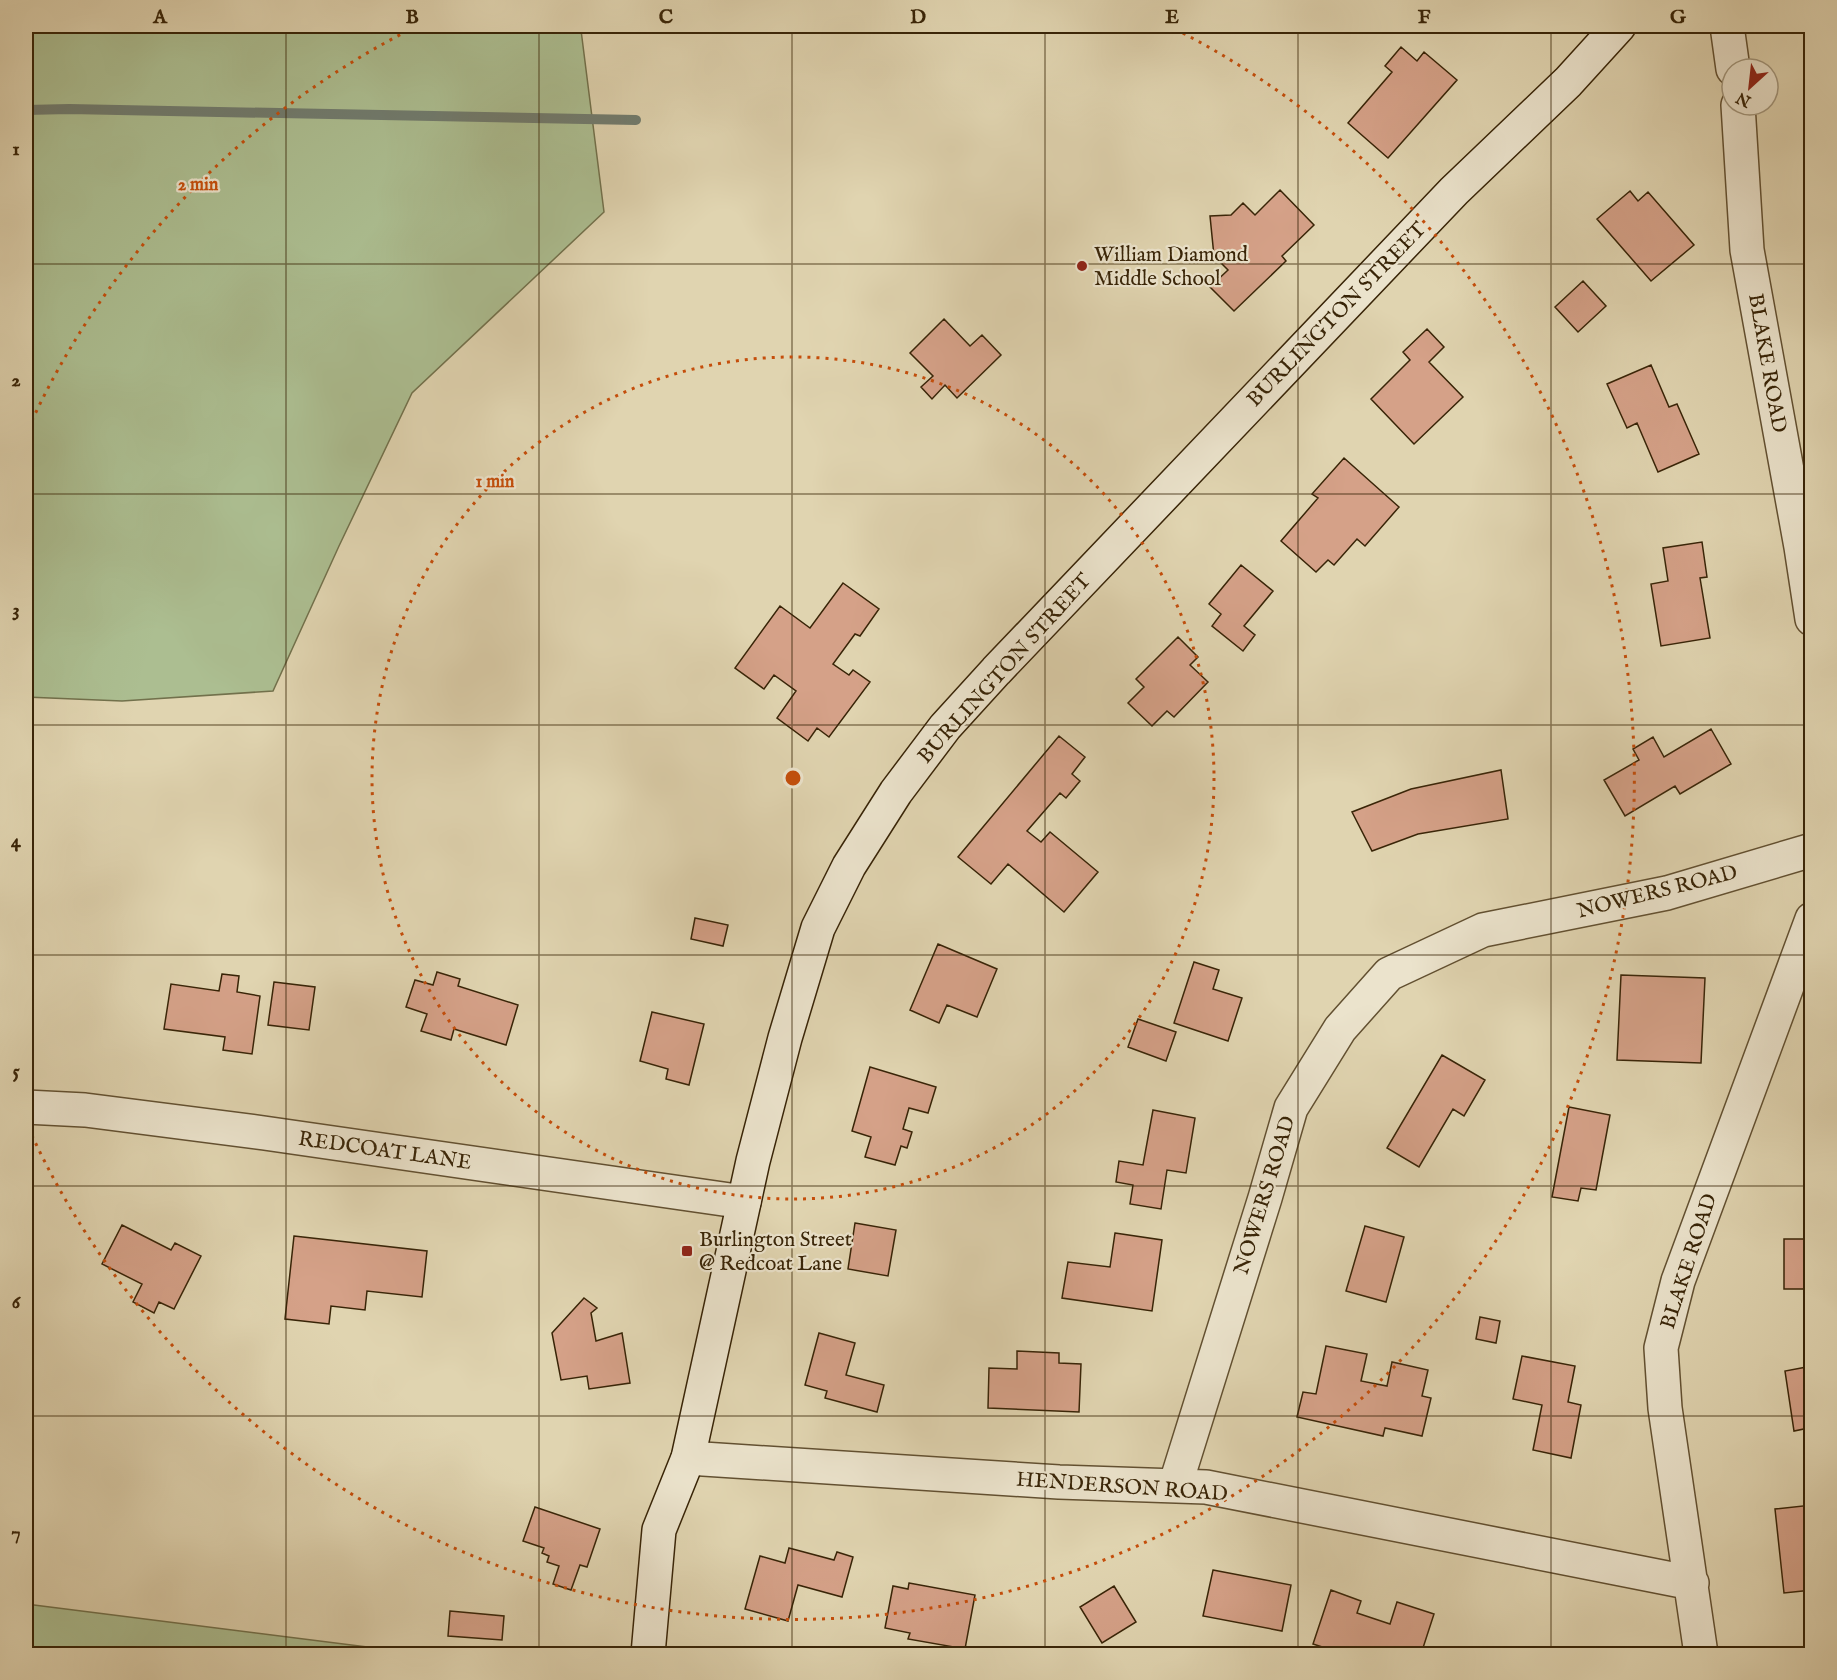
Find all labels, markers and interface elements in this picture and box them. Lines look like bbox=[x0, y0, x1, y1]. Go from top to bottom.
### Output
text: A bbox=[152, 5, 168, 30]
text: B bbox=[405, 5, 419, 30]
text: C bbox=[659, 5, 673, 30]
text: D bbox=[910, 5, 926, 30]
text: E bbox=[1165, 5, 1179, 30]
text: F bbox=[1418, 5, 1431, 30]
text: G bbox=[1670, 5, 1687, 30]
north arrow bbox=[1720, 57, 1780, 117]
text: N bbox=[1733, 86, 1756, 111]
text: 1 bbox=[12, 137, 20, 162]
text: 2 min bbox=[178, 174, 219, 197]
street label: BURLINGTON STREET bbox=[1242, 216, 1433, 413]
place label: William Diamond Middle School bbox=[1094, 242, 1249, 293]
marker: William Diamond Middle School bbox=[1075, 259, 1089, 273]
street label: BLAKE ROAD bbox=[1741, 292, 1792, 435]
text: 2 bbox=[11, 368, 21, 393]
text: 1 min bbox=[476, 471, 515, 494]
street label: BURLINGTON STREET bbox=[912, 568, 1098, 770]
text: 3 bbox=[12, 598, 20, 623]
centre of rings bbox=[783, 768, 803, 788]
text: 4 bbox=[11, 829, 22, 854]
street label: NOWERS ROAD bbox=[1574, 859, 1740, 925]
text: 5 bbox=[12, 1059, 20, 1084]
street label: NOWERS ROAD bbox=[1228, 1113, 1302, 1278]
street label: REDCOAT LANE bbox=[296, 1126, 473, 1177]
street label: BLAKE ROAD bbox=[1655, 1190, 1724, 1333]
place label: Burlington Street @ Redcoat Lane bbox=[699, 1227, 852, 1278]
marker: Burlington Street @ Redcoat Lane bbox=[680, 1244, 694, 1258]
text: 6 bbox=[12, 1290, 22, 1315]
street label: HENDERSON ROAD bbox=[1015, 1467, 1229, 1508]
text: 7 bbox=[11, 1521, 21, 1546]

